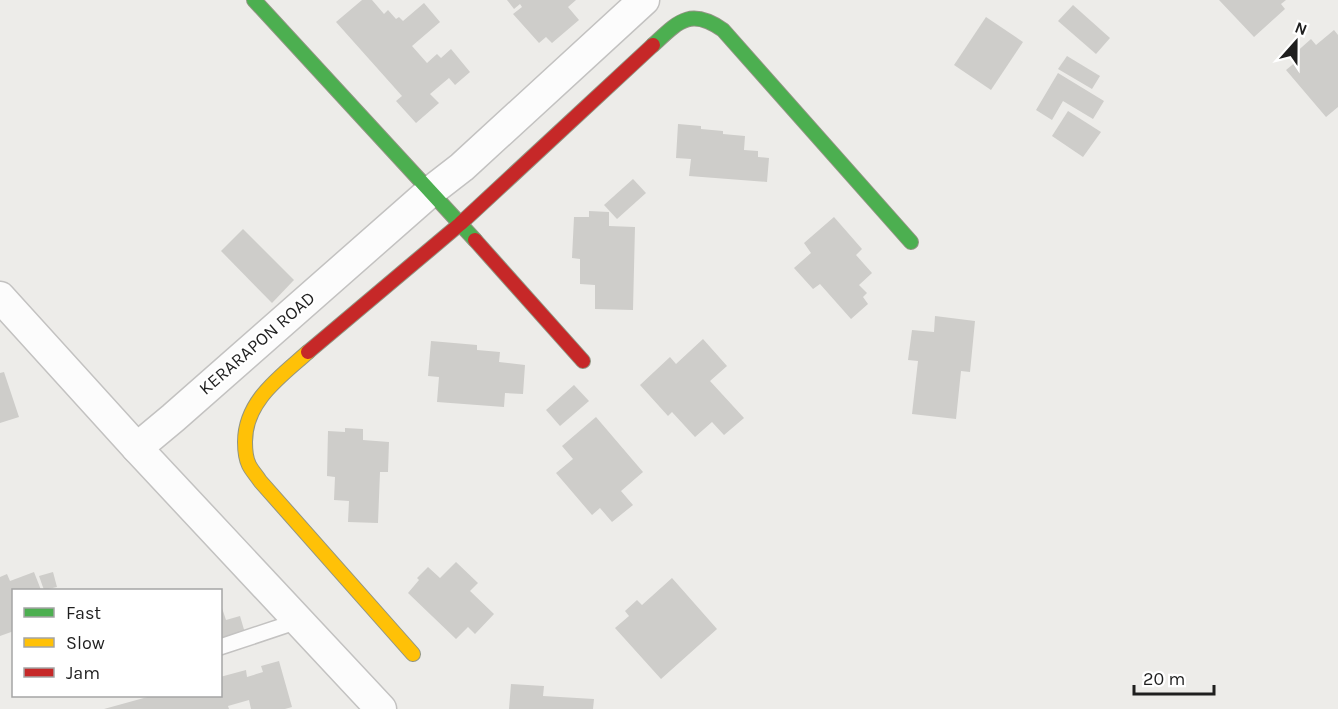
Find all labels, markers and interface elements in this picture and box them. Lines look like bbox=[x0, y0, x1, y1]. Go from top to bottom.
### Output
north arrow bbox=[1266, 12, 1326, 72]
text: N bbox=[1292, 18, 1310, 39]
street label: KERARAPON ROAD bbox=[194, 287, 320, 399]
legend bbox=[12, 589, 222, 697]
text: Fast bbox=[66, 602, 101, 624]
text: Slow bbox=[66, 632, 105, 654]
scale bar bbox=[1134, 658, 1214, 696]
text: Jam bbox=[66, 662, 100, 684]
text: 20 m bbox=[1143, 668, 1185, 690]

